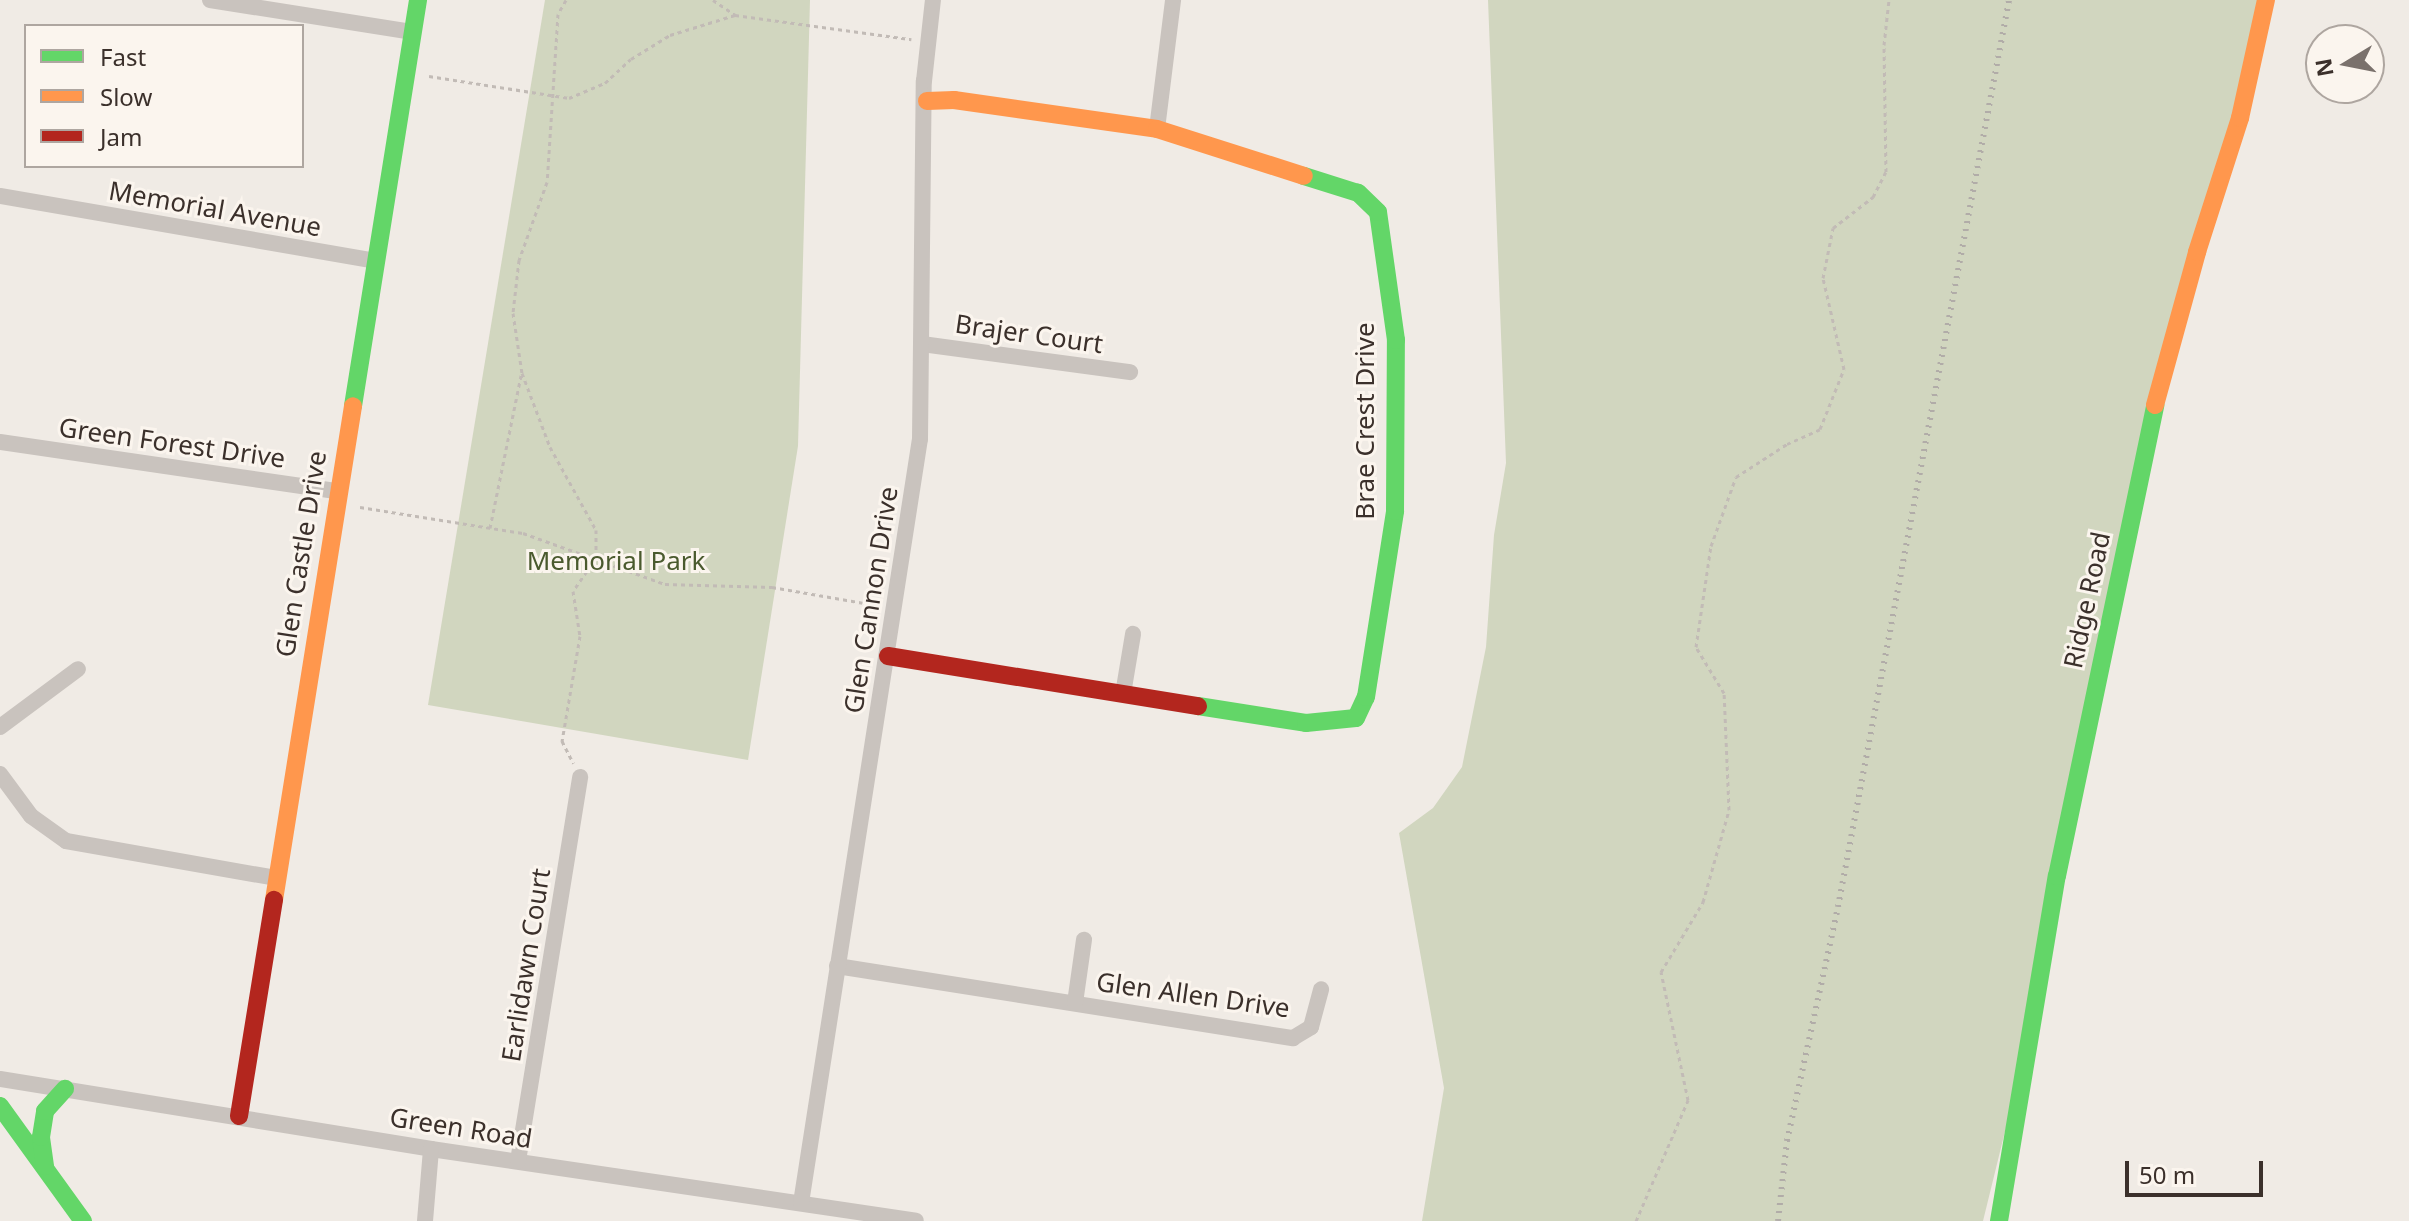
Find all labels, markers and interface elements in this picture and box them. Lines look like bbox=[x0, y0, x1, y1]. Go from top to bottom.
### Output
legend bbox=[24, 24, 304, 168]
north arrow bbox=[2305, 24, 2385, 104]
text: Fast bbox=[100, 40, 146, 73]
text: N bbox=[2307, 56, 2340, 79]
text: Slow bbox=[100, 80, 152, 113]
text: Jam bbox=[100, 120, 142, 153]
street label: Memorial Avenue bbox=[106, 175, 324, 243]
street label: Brajer Court bbox=[953, 308, 1105, 360]
street label: Brae Crest Drive bbox=[1349, 322, 1381, 520]
street label: Green Forest Drive bbox=[57, 412, 287, 474]
street label: Glen Castle Drive bbox=[269, 449, 333, 659]
street label: Glen Cannon Drive bbox=[838, 484, 904, 716]
street label: Ridge Road bbox=[2057, 529, 2117, 671]
park label: Memorial Park bbox=[527, 545, 705, 577]
street label: Earlidawn Court bbox=[495, 866, 557, 1064]
street label: Glen Allen Drive bbox=[1094, 966, 1292, 1024]
street label: Green Road bbox=[388, 1101, 534, 1155]
scale bar bbox=[2129, 1145, 2267, 1195]
text: 50 m bbox=[2139, 1158, 2195, 1191]

